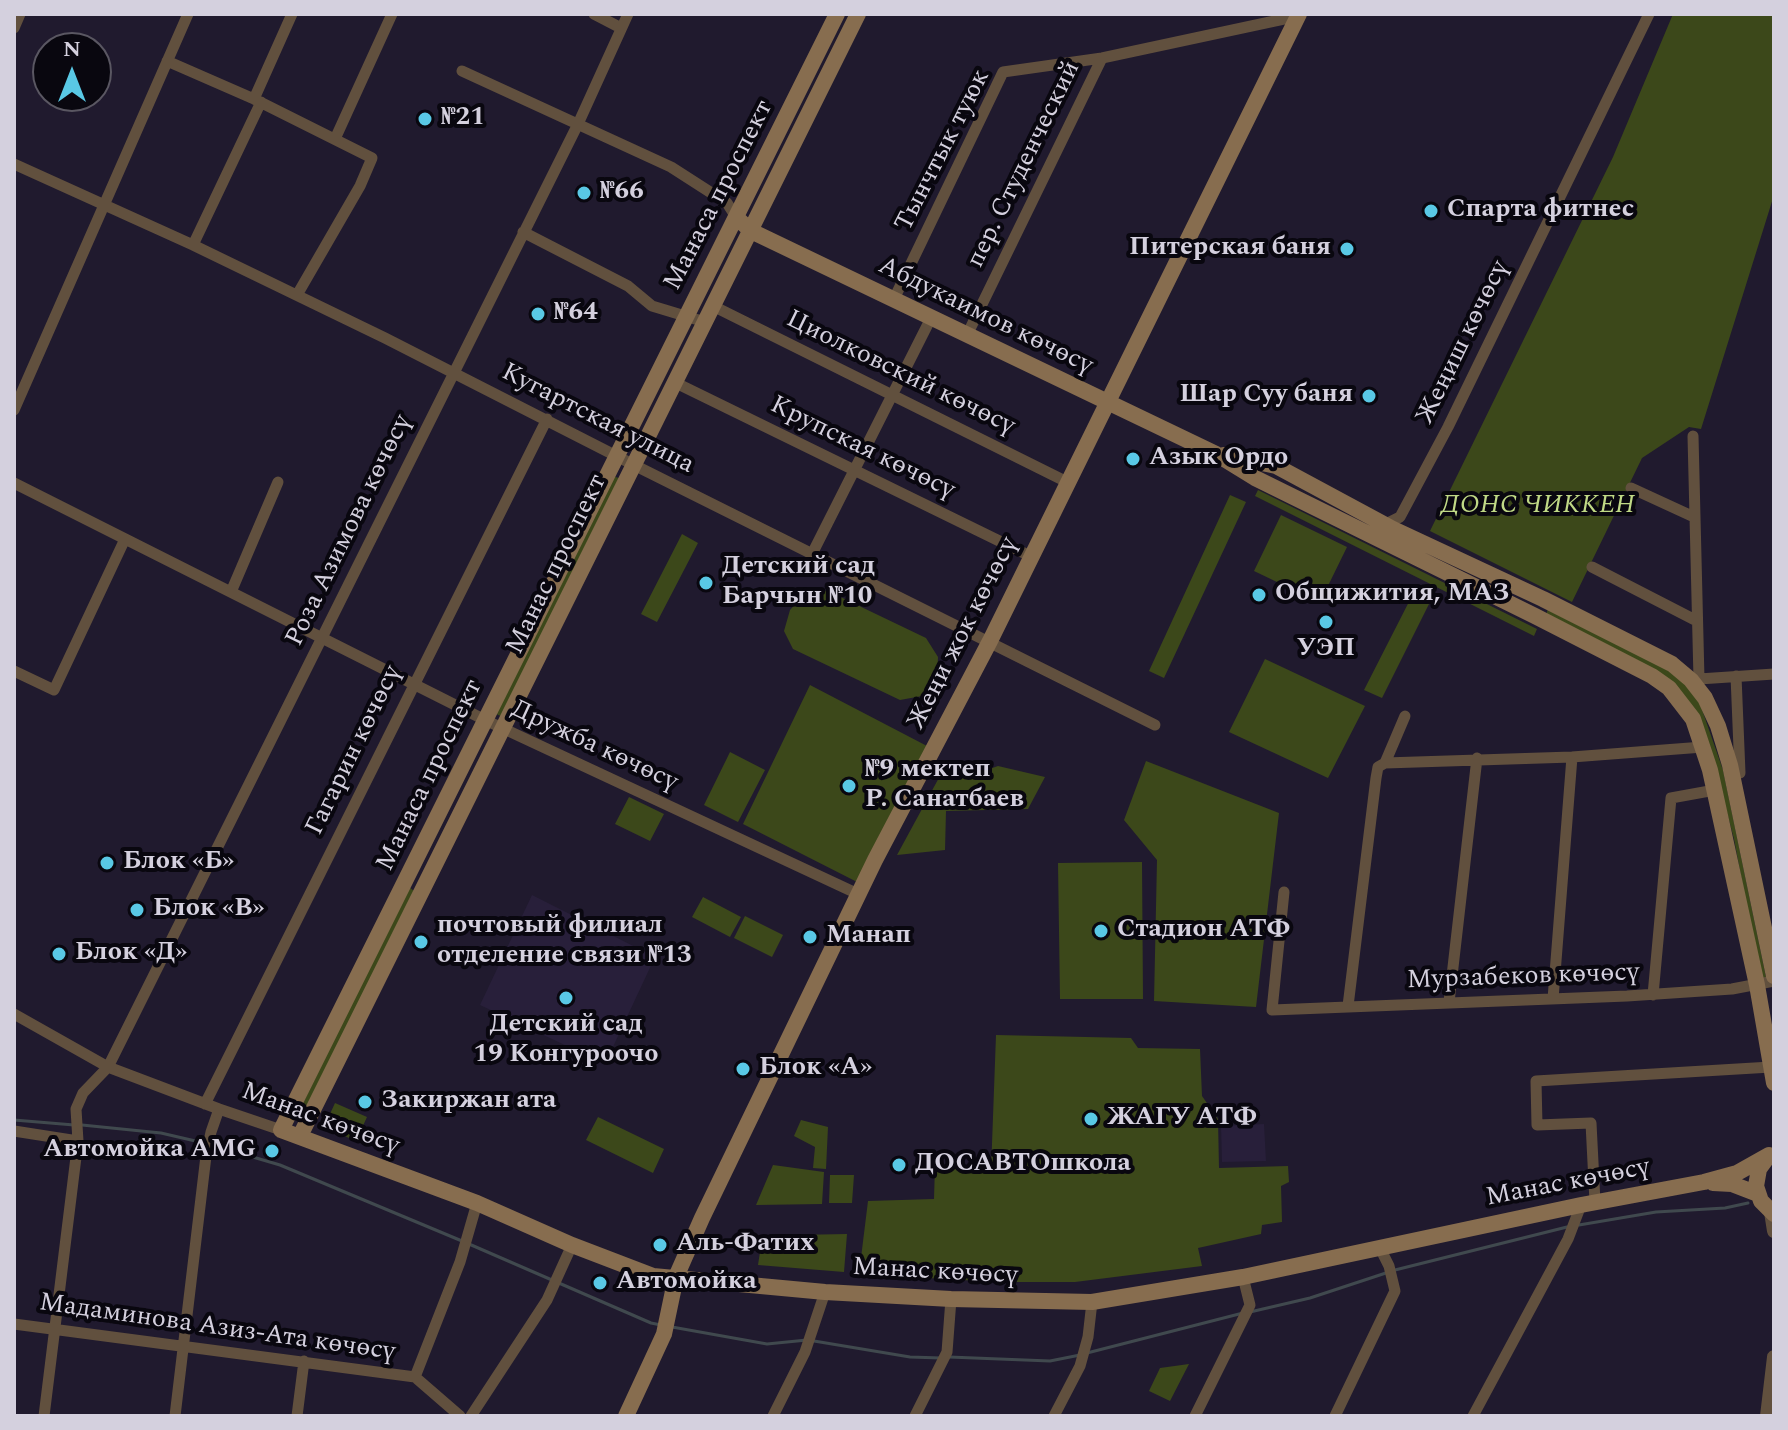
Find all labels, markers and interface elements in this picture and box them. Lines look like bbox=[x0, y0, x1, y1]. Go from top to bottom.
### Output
north arrow bbox=[32, 32, 112, 112]
text: N bbox=[63, 33, 81, 66]
street label: пер. Студенческий bbox=[961, 57, 1089, 273]
street label: Тынчтык туюк bbox=[890, 65, 998, 237]
street label: Манаса проспект bbox=[659, 96, 781, 296]
place label: №21 bbox=[441, 103, 485, 135]
marker: №21 bbox=[416, 110, 434, 128]
place label: №66 bbox=[600, 177, 644, 209]
marker: №66 bbox=[575, 184, 593, 202]
place label: Спарта фитнес bbox=[1447, 195, 1634, 227]
marker: Спарта фитнес bbox=[1422, 202, 1440, 220]
place label: Питерская баня bbox=[1129, 233, 1331, 265]
marker: Питерская баня bbox=[1338, 240, 1356, 258]
street label: Абдукаимов көчөсү bbox=[873, 251, 1097, 383]
street label: Жеңиш көчөсү bbox=[1411, 256, 1517, 430]
place label: №64 bbox=[554, 298, 598, 330]
marker: №64 bbox=[529, 305, 547, 323]
street label: Циолковский көчөсү bbox=[780, 305, 1020, 443]
street label: Кугартская улица bbox=[495, 358, 699, 482]
place label: Шар Суу баня bbox=[1179, 380, 1353, 412]
marker: Шар Суу баня bbox=[1360, 387, 1378, 405]
street label: Крупская көчөсү bbox=[764, 391, 960, 507]
street label: Роза Азимова көчөсү bbox=[280, 410, 420, 652]
place label: Азык Ордо bbox=[1149, 443, 1288, 475]
marker: Азык Ордо bbox=[1124, 450, 1142, 468]
street label: Манас проспект bbox=[501, 470, 615, 660]
park label: ДОНС ЧИККЕН bbox=[1441, 491, 1635, 523]
street label: Жеңи жок көчөсү bbox=[902, 533, 1026, 735]
place label: Детский сад Барчын №10 bbox=[722, 552, 875, 614]
marker: Детский сад Барчын №10 bbox=[697, 574, 715, 592]
place label: Общижития, МАЗ bbox=[1275, 579, 1509, 611]
marker: Общижития, МАЗ bbox=[1250, 586, 1268, 604]
marker: УЭП bbox=[1317, 613, 1335, 631]
place label: УЭП bbox=[1297, 634, 1355, 666]
street label: Гагарин көчөсү bbox=[300, 661, 410, 841]
street label: Манаса проспект bbox=[371, 675, 491, 877]
street label: Дружба көчөсү bbox=[506, 695, 682, 799]
place label: №9 мектеп Р. Санатбаев bbox=[865, 755, 1024, 816]
marker: №9 мектеп Р. Санатбаев bbox=[840, 777, 858, 795]
place label: Блок «Б» bbox=[123, 847, 234, 879]
marker: Блок «Б» bbox=[98, 854, 116, 872]
place label: Блок «В» bbox=[153, 894, 265, 926]
marker: Блок «В» bbox=[128, 901, 146, 919]
place label: почтовый филиал отделение связи №13 bbox=[437, 911, 692, 972]
place label: Стадион АТФ bbox=[1117, 915, 1290, 947]
place label: Манап bbox=[826, 921, 911, 953]
marker: Стадион АТФ bbox=[1092, 922, 1110, 940]
marker: Манап bbox=[801, 928, 819, 946]
marker: почтовый филиал отделение связи №13 bbox=[412, 933, 430, 951]
place label: Блок «Д» bbox=[75, 938, 187, 970]
marker: Блок «Д» bbox=[50, 945, 68, 963]
street label: Мурзабеков көчөсү bbox=[1406, 958, 1640, 998]
marker: Детский сад 19 Конгуроочо bbox=[557, 989, 575, 1007]
place label: Детский сад 19 Конгуроочо bbox=[474, 1010, 658, 1072]
place label: Блок «А» bbox=[759, 1053, 872, 1085]
marker: Блок «А» bbox=[734, 1060, 752, 1078]
street label: Манас көчөсү bbox=[237, 1077, 403, 1163]
place label: Закиржан ата bbox=[381, 1086, 556, 1118]
marker: Закиржан ата bbox=[356, 1093, 374, 1111]
place label: ЖАГУ АТФ bbox=[1107, 1103, 1257, 1135]
marker: ЖАГУ АТФ bbox=[1082, 1110, 1100, 1128]
place label: Автомойка AMG bbox=[43, 1135, 256, 1167]
marker: Автомойка AMG bbox=[263, 1142, 281, 1160]
place label: ДОСАВТОшкола bbox=[915, 1149, 1131, 1181]
street label: Манас көчөсү bbox=[1484, 1153, 1652, 1215]
marker: ДОСАВТОшкола bbox=[890, 1156, 908, 1174]
place label: Аль-Фатих bbox=[676, 1229, 815, 1261]
marker: Аль-Фатих bbox=[651, 1236, 669, 1254]
street label: Манас көчөсү bbox=[851, 1253, 1019, 1293]
place label: Автомойка bbox=[616, 1267, 757, 1299]
marker: Автомойка bbox=[591, 1274, 609, 1292]
street label: Мадаминова Азиз-Ата көчөсү bbox=[37, 1289, 397, 1369]

